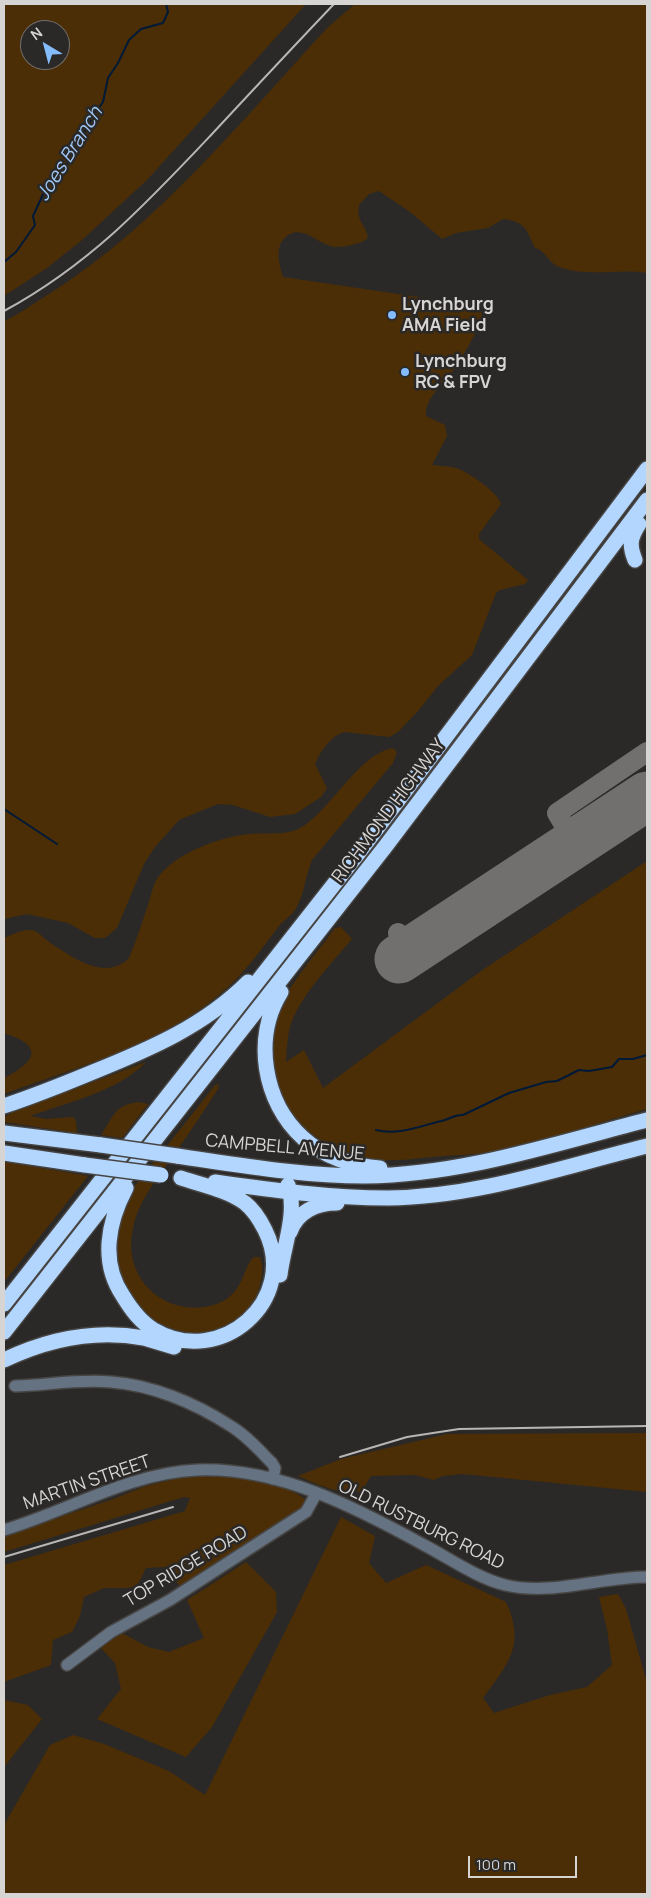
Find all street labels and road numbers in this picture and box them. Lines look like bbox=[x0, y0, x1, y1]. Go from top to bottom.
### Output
street label: RICHMOND HIGHWAY bbox=[328, 735, 450, 887]
street label: CAMPBELL AVENUE bbox=[205, 1130, 365, 1166]
street label: MARTIN STREET bbox=[21, 1451, 153, 1515]
street label: OLD RUSTBURG ROAD bbox=[334, 1475, 508, 1575]
street label: TOP RIDGE ROAD bbox=[120, 1522, 252, 1612]

